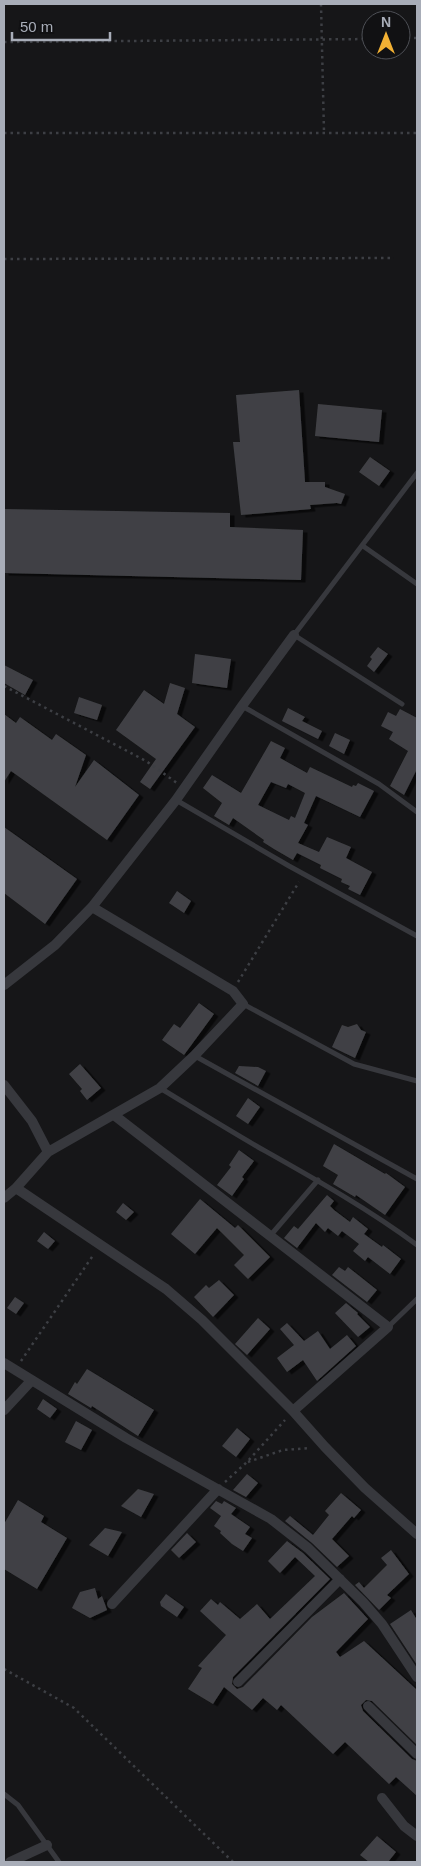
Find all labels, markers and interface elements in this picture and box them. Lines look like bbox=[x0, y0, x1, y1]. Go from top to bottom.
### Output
scale bar bbox=[12, 10, 110, 42]
north arrow bbox=[361, 10, 411, 60]
text: N bbox=[381, 14, 391, 30]
text: 50 m bbox=[20, 18, 53, 35]

